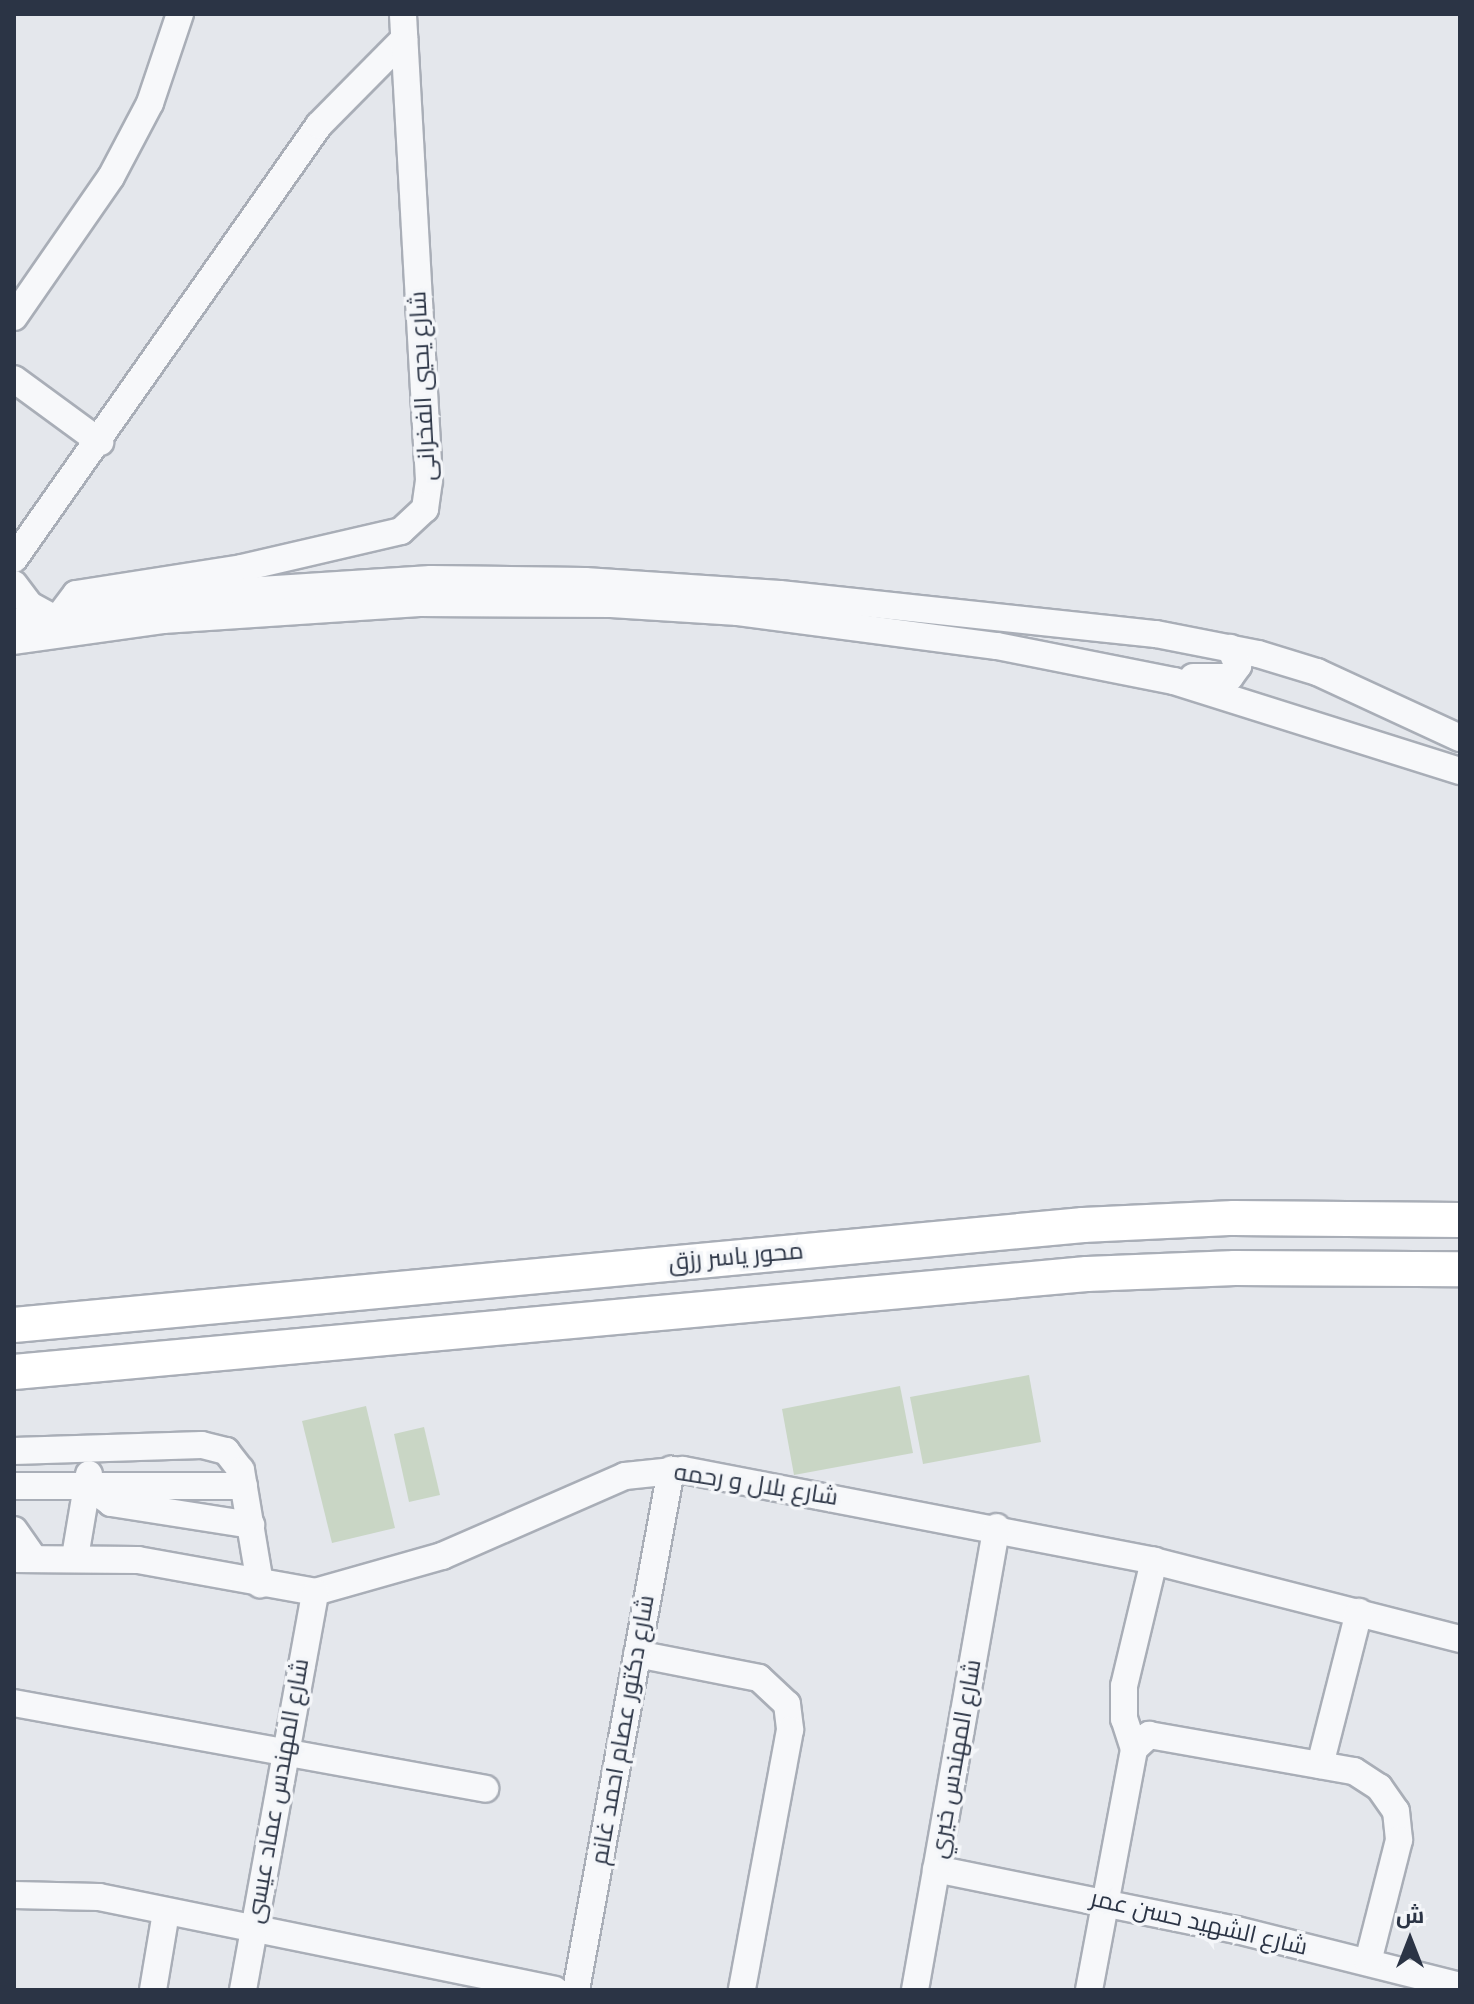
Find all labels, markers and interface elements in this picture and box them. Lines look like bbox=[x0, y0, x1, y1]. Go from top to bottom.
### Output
street label: شارع يحيي الفخرانى bbox=[404, 290, 442, 482]
street label: محور ياسر رزق bbox=[667, 1237, 805, 1277]
street label: شارع بلال و رحمه bbox=[672, 1458, 840, 1512]
street label: شارع دكتور عصام احمد غانم bbox=[585, 1593, 661, 1867]
street label: شارع المهندس عماد عيسى bbox=[241, 1656, 315, 1926]
street label: شارع المهندس خيري bbox=[924, 1657, 988, 1861]
street label: شارع الشهيد حسن عمر bbox=[1088, 1884, 1310, 1962]
north arrow bbox=[1370, 1900, 1450, 1980]
text: ش bbox=[1396, 1903, 1424, 1928]

